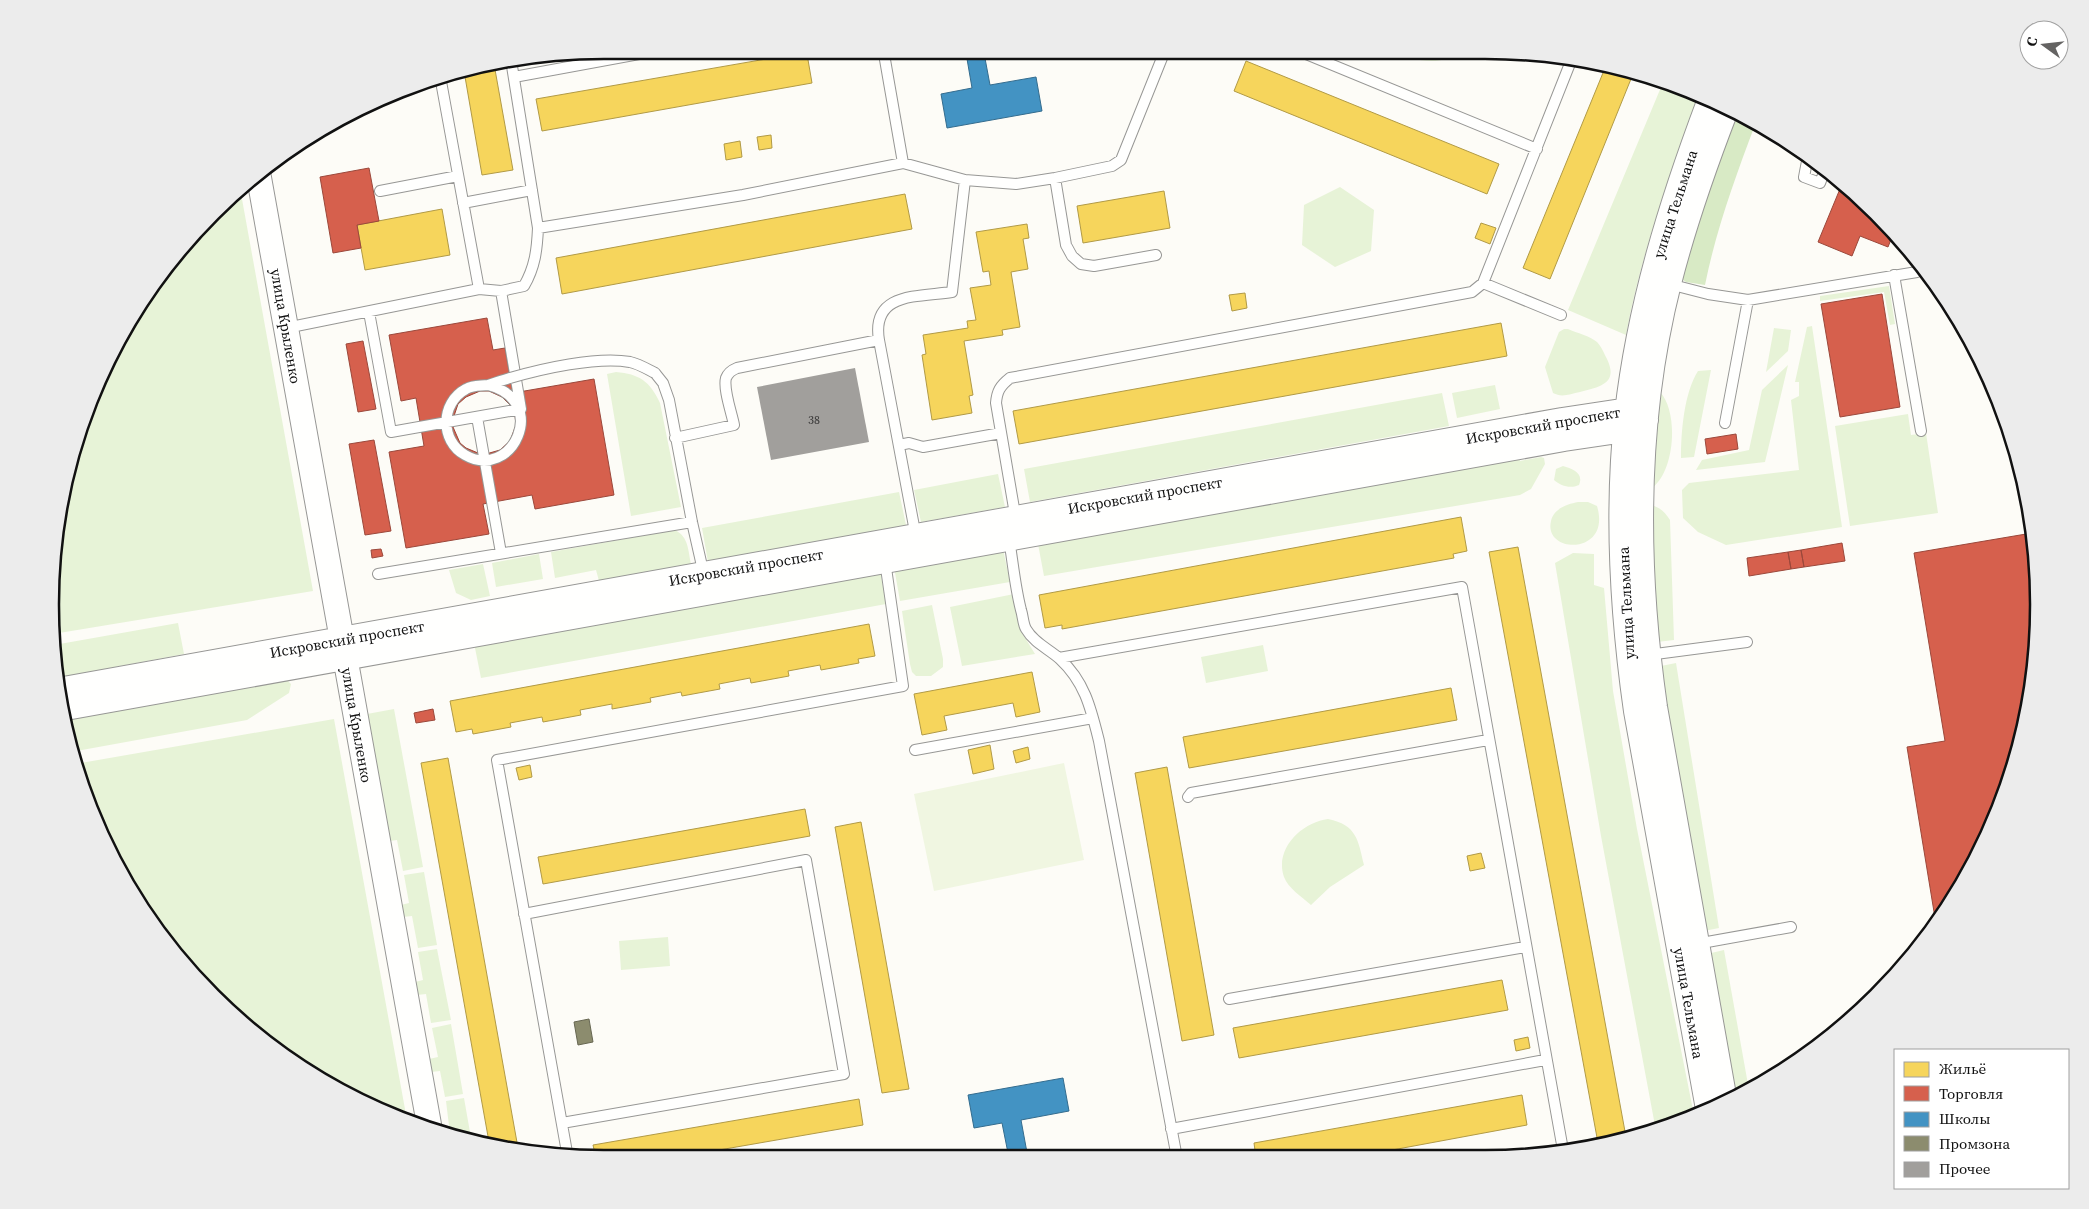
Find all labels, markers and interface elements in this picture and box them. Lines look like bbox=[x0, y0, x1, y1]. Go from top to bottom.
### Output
north arrow bbox=[2019, 20, 2069, 70]
text: С bbox=[2021, 35, 2042, 48]
street label: улица Тельмана bbox=[1648, 147, 1703, 261]
street label: улица Крыленко bbox=[266, 267, 306, 385]
street label: Искровский проспект bbox=[1464, 401, 1622, 449]
house number: 38 bbox=[808, 412, 820, 428]
street label: Искровский проспект bbox=[1066, 471, 1224, 519]
street label: Искровский проспект bbox=[667, 543, 825, 591]
street label: улица Тельмана bbox=[1613, 546, 1639, 660]
street label: Искровский проспект bbox=[268, 615, 426, 663]
street label: улица Крыленко bbox=[337, 666, 377, 784]
street label: улица Тельмана bbox=[1669, 946, 1709, 1061]
legend bbox=[1894, 1049, 2069, 1189]
text: Жильё bbox=[1939, 1058, 1987, 1079]
text: Торговля bbox=[1939, 1083, 2003, 1104]
text: Школы bbox=[1939, 1108, 1990, 1129]
text: Промзона bbox=[1939, 1133, 2010, 1154]
text: Прочее bbox=[1939, 1158, 1991, 1179]

